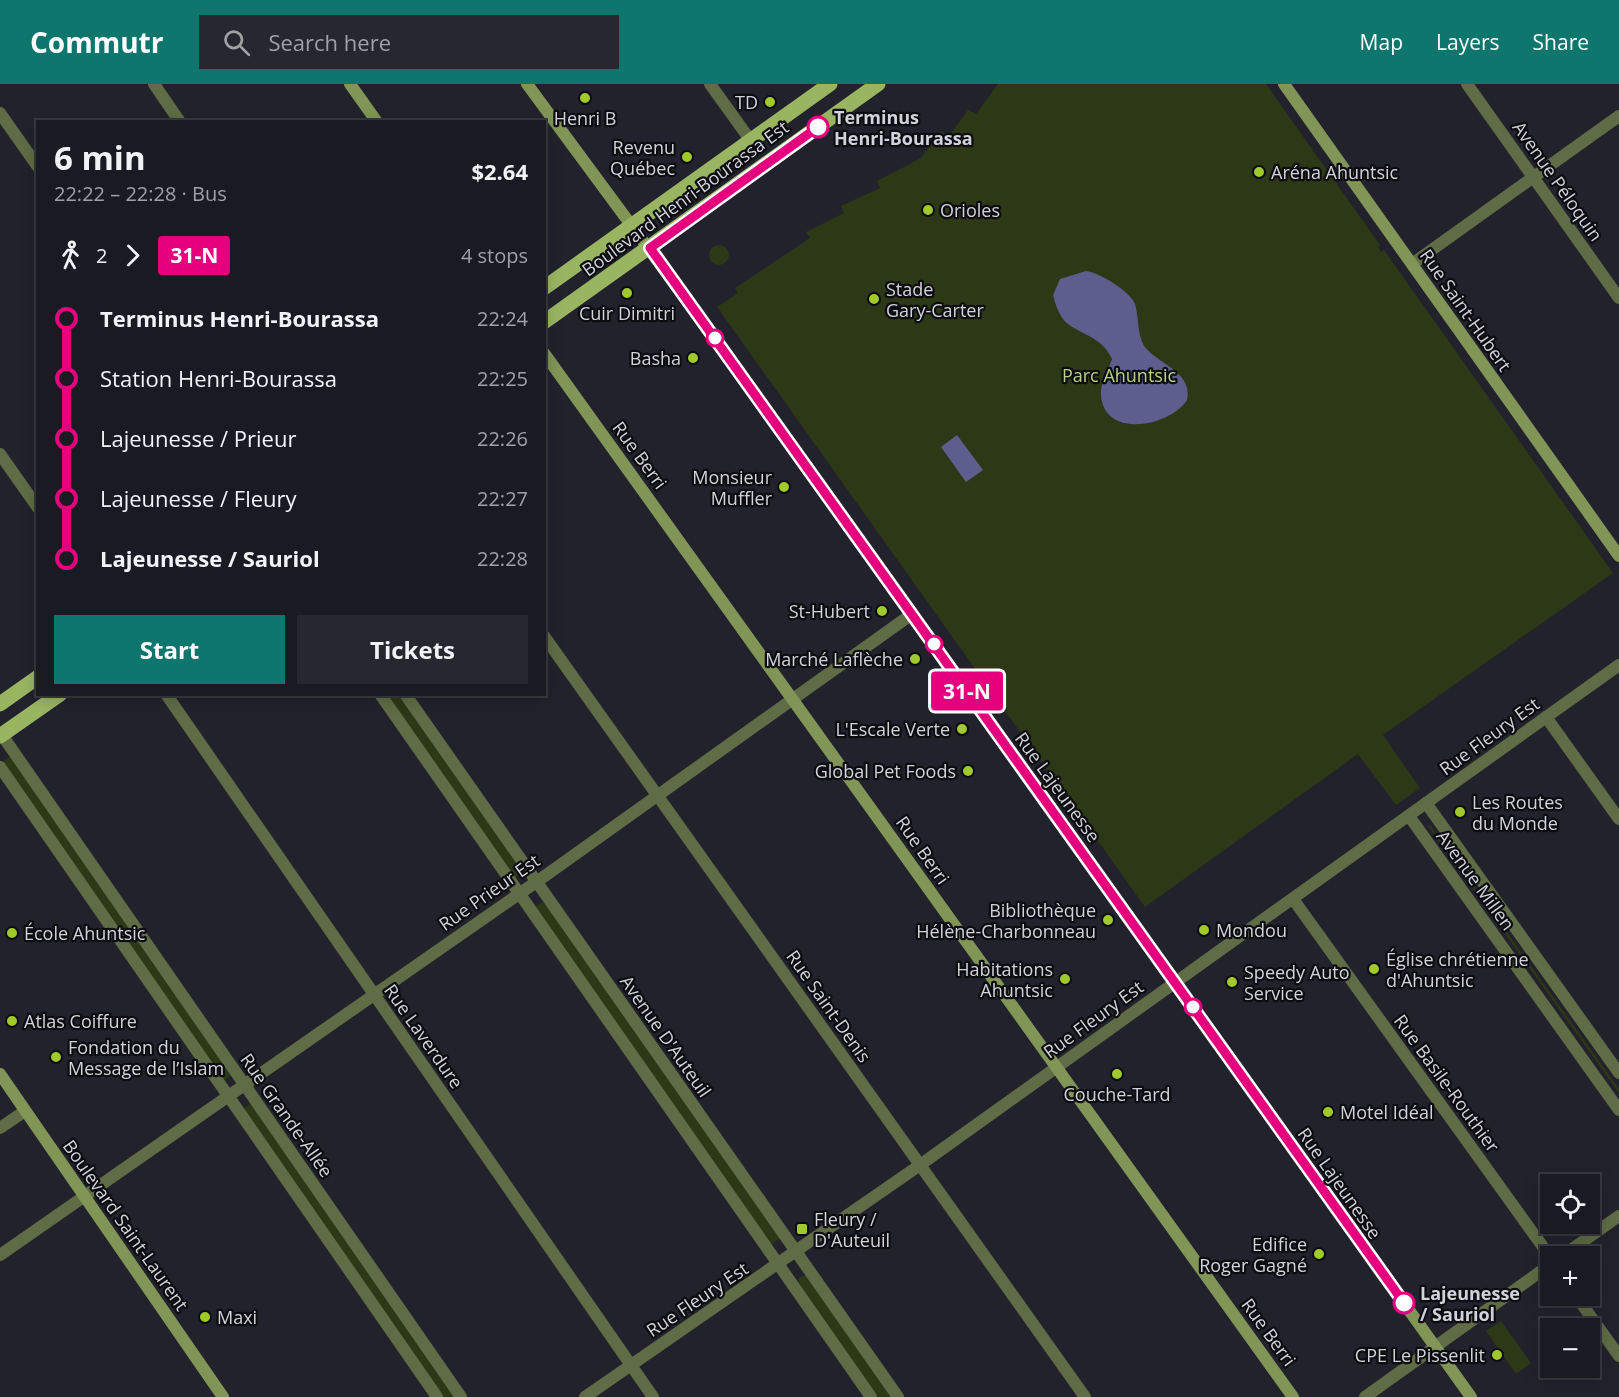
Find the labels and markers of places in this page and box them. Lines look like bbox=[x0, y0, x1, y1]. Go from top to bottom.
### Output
place label: TD bbox=[735, 90, 758, 114]
marker: Henri B bbox=[578, 91, 592, 105]
marker: TD bbox=[763, 95, 777, 109]
place label: Terminus Henri-Bourassa bbox=[834, 105, 973, 150]
place label: Henri B bbox=[554, 106, 616, 130]
marker: Terminus Henri-Bourassa bbox=[807, 116, 829, 138]
place label: Revenu Québec bbox=[610, 135, 675, 180]
marker: Revenu Québec bbox=[680, 150, 694, 164]
place label: Aréna Ahuntsic bbox=[1271, 160, 1399, 184]
marker: Aréna Ahuntsic bbox=[1252, 165, 1266, 179]
place label: Orioles bbox=[940, 198, 1000, 222]
marker: Orioles bbox=[921, 203, 935, 217]
place label: Stade Gary-Carter bbox=[886, 277, 984, 322]
marker: Cuir Dimitri bbox=[620, 286, 634, 300]
marker: Stade Gary-Carter bbox=[867, 292, 881, 306]
place label: Cuir Dimitri bbox=[579, 301, 675, 325]
unlabelled marker bbox=[706, 329, 724, 347]
place label: Basha bbox=[630, 346, 681, 370]
marker: Basha bbox=[686, 351, 700, 365]
place label: Monsieur Muffler bbox=[692, 465, 773, 510]
marker: Monsieur Muffler bbox=[777, 480, 791, 494]
place label: St-Hubert bbox=[789, 599, 870, 623]
marker: St-Hubert bbox=[875, 604, 889, 618]
unlabelled marker bbox=[925, 635, 943, 653]
place label: Marché Laflèche bbox=[765, 647, 903, 671]
marker: Marché Laflèche bbox=[908, 652, 922, 666]
place label: L'Escale Verte bbox=[835, 717, 950, 741]
marker: L'Escale Verte bbox=[955, 722, 969, 736]
place label: Global Pet Foods bbox=[815, 759, 956, 783]
marker: Global Pet Foods bbox=[961, 764, 975, 778]
place label: Les Routes du Monde bbox=[1472, 790, 1563, 835]
marker: Les Routes du Monde bbox=[1453, 805, 1467, 819]
place label: Bibliothèque Hélène-Charbonneau bbox=[916, 898, 1096, 943]
marker: Bibliothèque Hélène-Charbonneau bbox=[1101, 913, 1115, 927]
place label: Mondou bbox=[1216, 918, 1287, 942]
place label: École Ahuntsic bbox=[24, 921, 146, 945]
marker: Mondou bbox=[1197, 923, 1211, 937]
marker: École Ahuntsic bbox=[5, 926, 19, 940]
place label: Église chrétienne d'Ahuntsic bbox=[1386, 947, 1529, 992]
place label: Habitations Ahuntsic bbox=[956, 957, 1053, 1002]
place label: Speedy Auto Service bbox=[1244, 960, 1349, 1005]
marker: Église chrétienne d'Ahuntsic bbox=[1367, 962, 1381, 976]
marker: Habitations Ahuntsic bbox=[1058, 972, 1072, 986]
marker: Speedy Auto Service bbox=[1225, 975, 1239, 989]
unlabelled marker bbox=[1184, 998, 1202, 1016]
place label: Atlas Coiffure bbox=[24, 1009, 137, 1033]
marker: Atlas Coiffure bbox=[5, 1014, 19, 1028]
place label: Fondation du Message de l’Islam bbox=[68, 1035, 224, 1080]
marker: Fondation du Message de l’Islam bbox=[49, 1050, 63, 1064]
marker: Couche-Tard bbox=[1110, 1067, 1124, 1081]
place label: Couche-Tard bbox=[1063, 1082, 1171, 1106]
place label: Motel Idéal bbox=[1340, 1100, 1433, 1124]
marker: Motel Idéal bbox=[1321, 1105, 1335, 1119]
place label: Fleury / D'Auteuil bbox=[814, 1207, 890, 1252]
marker: Fleury / D'Auteuil bbox=[795, 1222, 809, 1236]
place label: Edifice Roger Gagné bbox=[1199, 1232, 1307, 1277]
marker: Edifice Roger Gagné bbox=[1312, 1247, 1326, 1261]
place label: Lajeunesse / Sauriol bbox=[1420, 1281, 1520, 1326]
marker: Lajeunesse / Sauriol bbox=[1393, 1292, 1415, 1314]
place label: Maxi bbox=[217, 1305, 257, 1329]
marker: Maxi bbox=[198, 1310, 212, 1324]
place label: CPE Le Pissenlit bbox=[1355, 1343, 1485, 1367]
marker: CPE Le Pissenlit bbox=[1490, 1348, 1504, 1362]

